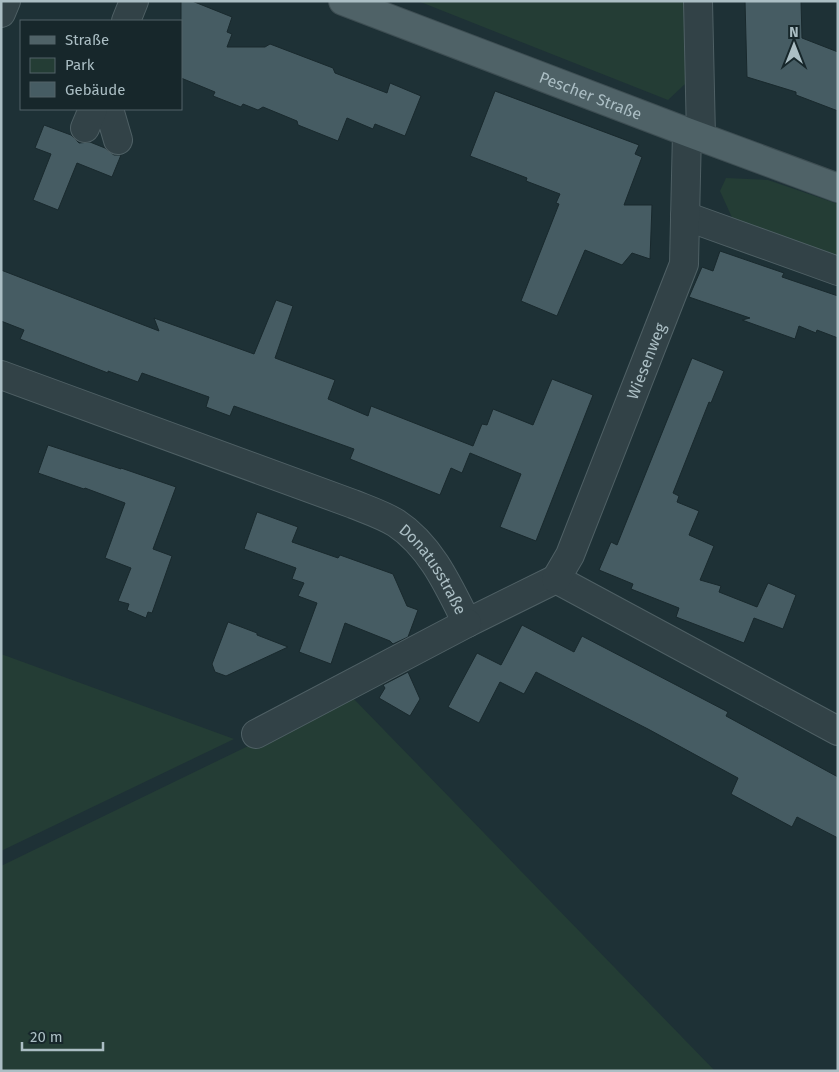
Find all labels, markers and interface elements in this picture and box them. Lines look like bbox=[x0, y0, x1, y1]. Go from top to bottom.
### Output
legend bbox=[20, 20, 182, 110]
north arrow bbox=[769, 20, 819, 70]
text: N bbox=[789, 24, 799, 41]
text: Straße bbox=[65, 31, 109, 49]
text: Park bbox=[65, 56, 95, 74]
street label: Pescher Straße bbox=[536, 68, 644, 124]
text: Gebäude bbox=[65, 81, 125, 99]
street label: Wiesenweg bbox=[623, 320, 670, 402]
street label: Donatusstraße bbox=[395, 520, 470, 618]
scale bar bbox=[22, 1020, 104, 1052]
text: 20 m bbox=[30, 1028, 63, 1046]

